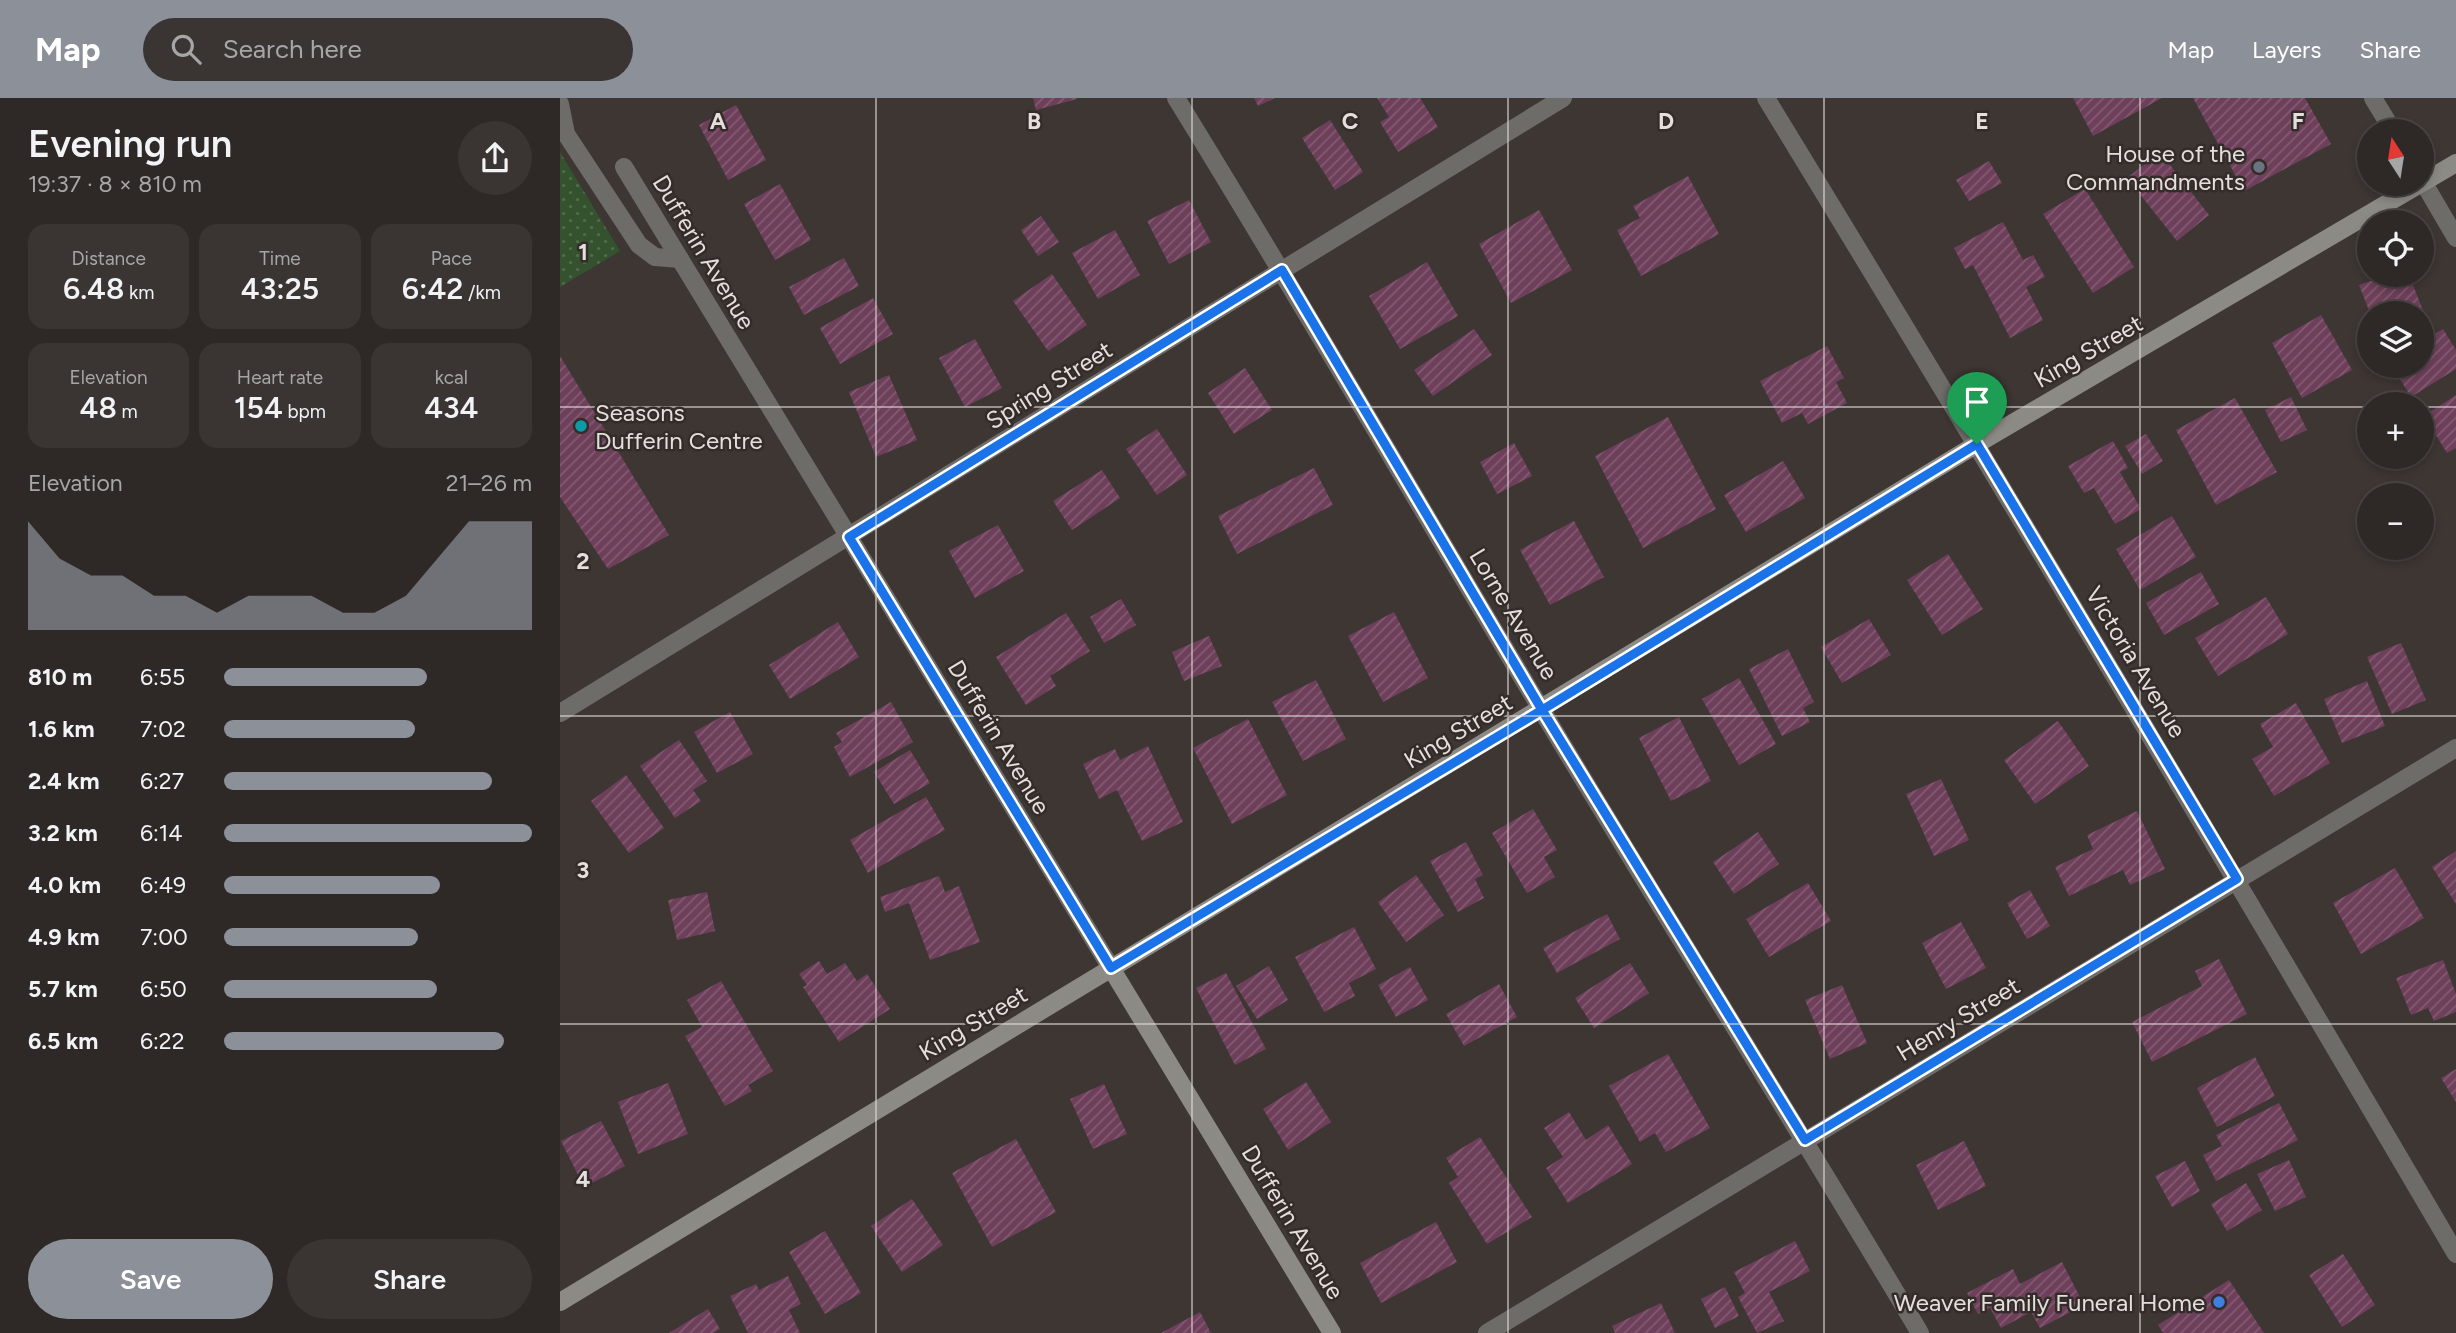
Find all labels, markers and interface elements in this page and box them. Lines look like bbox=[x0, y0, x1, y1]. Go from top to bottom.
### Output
search box bbox=[143, 18, 633, 81]
text: Map bbox=[35, 30, 101, 69]
icon: search bbox=[167, 30, 205, 68]
text: Search here bbox=[223, 33, 362, 65]
text: Map bbox=[2167, 35, 2214, 64]
text: Layers bbox=[2252, 35, 2321, 64]
text: Share bbox=[2359, 35, 2421, 64]
text: A bbox=[710, 107, 727, 135]
text: B bbox=[1027, 107, 1041, 135]
text: C bbox=[1342, 107, 1359, 135]
text: D bbox=[1658, 107, 1674, 135]
text: E bbox=[1975, 107, 1989, 135]
text: F bbox=[2292, 107, 2305, 135]
north arrow bbox=[2357, 119, 2434, 196]
map controls bbox=[2357, 119, 2434, 560]
text: Evening run bbox=[28, 121, 232, 167]
button: share bbox=[458, 121, 532, 195]
place label: House of the Commandments bbox=[2066, 139, 2245, 196]
marker: House of the Commandments bbox=[2251, 159, 2267, 175]
text: 19:37 · 8 × 810 m bbox=[28, 170, 202, 198]
street label: Dufferin Avenue bbox=[647, 170, 761, 334]
button: locate bbox=[2357, 210, 2434, 287]
text: 1 bbox=[578, 238, 588, 266]
text: Distance bbox=[71, 247, 146, 270]
text: Time bbox=[259, 247, 301, 270]
text: Pace bbox=[431, 247, 472, 270]
text: 6.48 bbox=[63, 270, 124, 307]
text: 43:25 bbox=[241, 270, 319, 307]
text: 6:42 bbox=[402, 270, 463, 307]
text: km bbox=[124, 281, 154, 304]
text: /km bbox=[463, 281, 501, 304]
button: layers bbox=[2357, 301, 2434, 378]
street label: King Street bbox=[2028, 308, 2148, 394]
street label: Spring Street bbox=[981, 335, 1117, 435]
text: Elevation bbox=[70, 366, 148, 389]
text: Heart rate bbox=[237, 366, 323, 389]
text: kcal bbox=[435, 366, 468, 389]
pin bbox=[1947, 372, 2007, 444]
icon: arrive bbox=[1958, 383, 1996, 421]
text: 48 bbox=[80, 389, 117, 426]
text: 154 bbox=[234, 389, 283, 426]
text: 434 bbox=[424, 389, 478, 426]
button: + bbox=[2357, 392, 2434, 469]
place label: Seasons Dufferin Centre bbox=[595, 398, 763, 455]
text: m bbox=[117, 400, 138, 423]
text: bpm bbox=[283, 400, 326, 423]
marker: Seasons Dufferin Centre bbox=[573, 418, 589, 434]
text: Elevation bbox=[28, 469, 123, 497]
text: 21–26 m bbox=[446, 469, 532, 497]
button: − bbox=[2357, 483, 2434, 560]
street label: Lorne Avenue bbox=[1463, 543, 1565, 685]
text: 2 bbox=[576, 547, 590, 575]
street label: Victoria Avenue bbox=[2080, 581, 2192, 743]
street label: Dufferin Avenue bbox=[942, 655, 1056, 819]
text: 810 m bbox=[28, 663, 92, 691]
text: 6:55 bbox=[140, 663, 185, 691]
street label: King Street bbox=[1399, 687, 1517, 775]
text: 1.6 km bbox=[28, 715, 95, 743]
text: 7:02 bbox=[140, 715, 186, 743]
text: 2.4 km bbox=[28, 767, 99, 795]
text: 6:27 bbox=[140, 767, 184, 795]
text: 3.2 km bbox=[28, 819, 98, 847]
text: 6:14 bbox=[140, 819, 183, 847]
text: 3 bbox=[577, 856, 589, 884]
text: 4.0 km bbox=[28, 871, 101, 899]
text: 6:49 bbox=[140, 871, 186, 899]
text: 4.9 km bbox=[28, 923, 100, 951]
text: 7:00 bbox=[140, 923, 188, 951]
street label: Henry Street bbox=[1891, 971, 2025, 1067]
text: 5.7 km bbox=[28, 975, 98, 1003]
text: 6:50 bbox=[140, 975, 187, 1003]
street label: King Street bbox=[914, 979, 1032, 1067]
text: 6.5 km bbox=[28, 1027, 98, 1055]
text: 6:22 bbox=[140, 1027, 185, 1055]
street label: Dufferin Avenue bbox=[1236, 1140, 1350, 1304]
text: 4 bbox=[576, 1165, 590, 1193]
button: Save bbox=[28, 1239, 273, 1319]
button: Share bbox=[287, 1239, 532, 1319]
place label: Weaver Family Funeral Home bbox=[1894, 1288, 2205, 1317]
marker: Weaver Family Funeral Home bbox=[2211, 1294, 2227, 1310]

